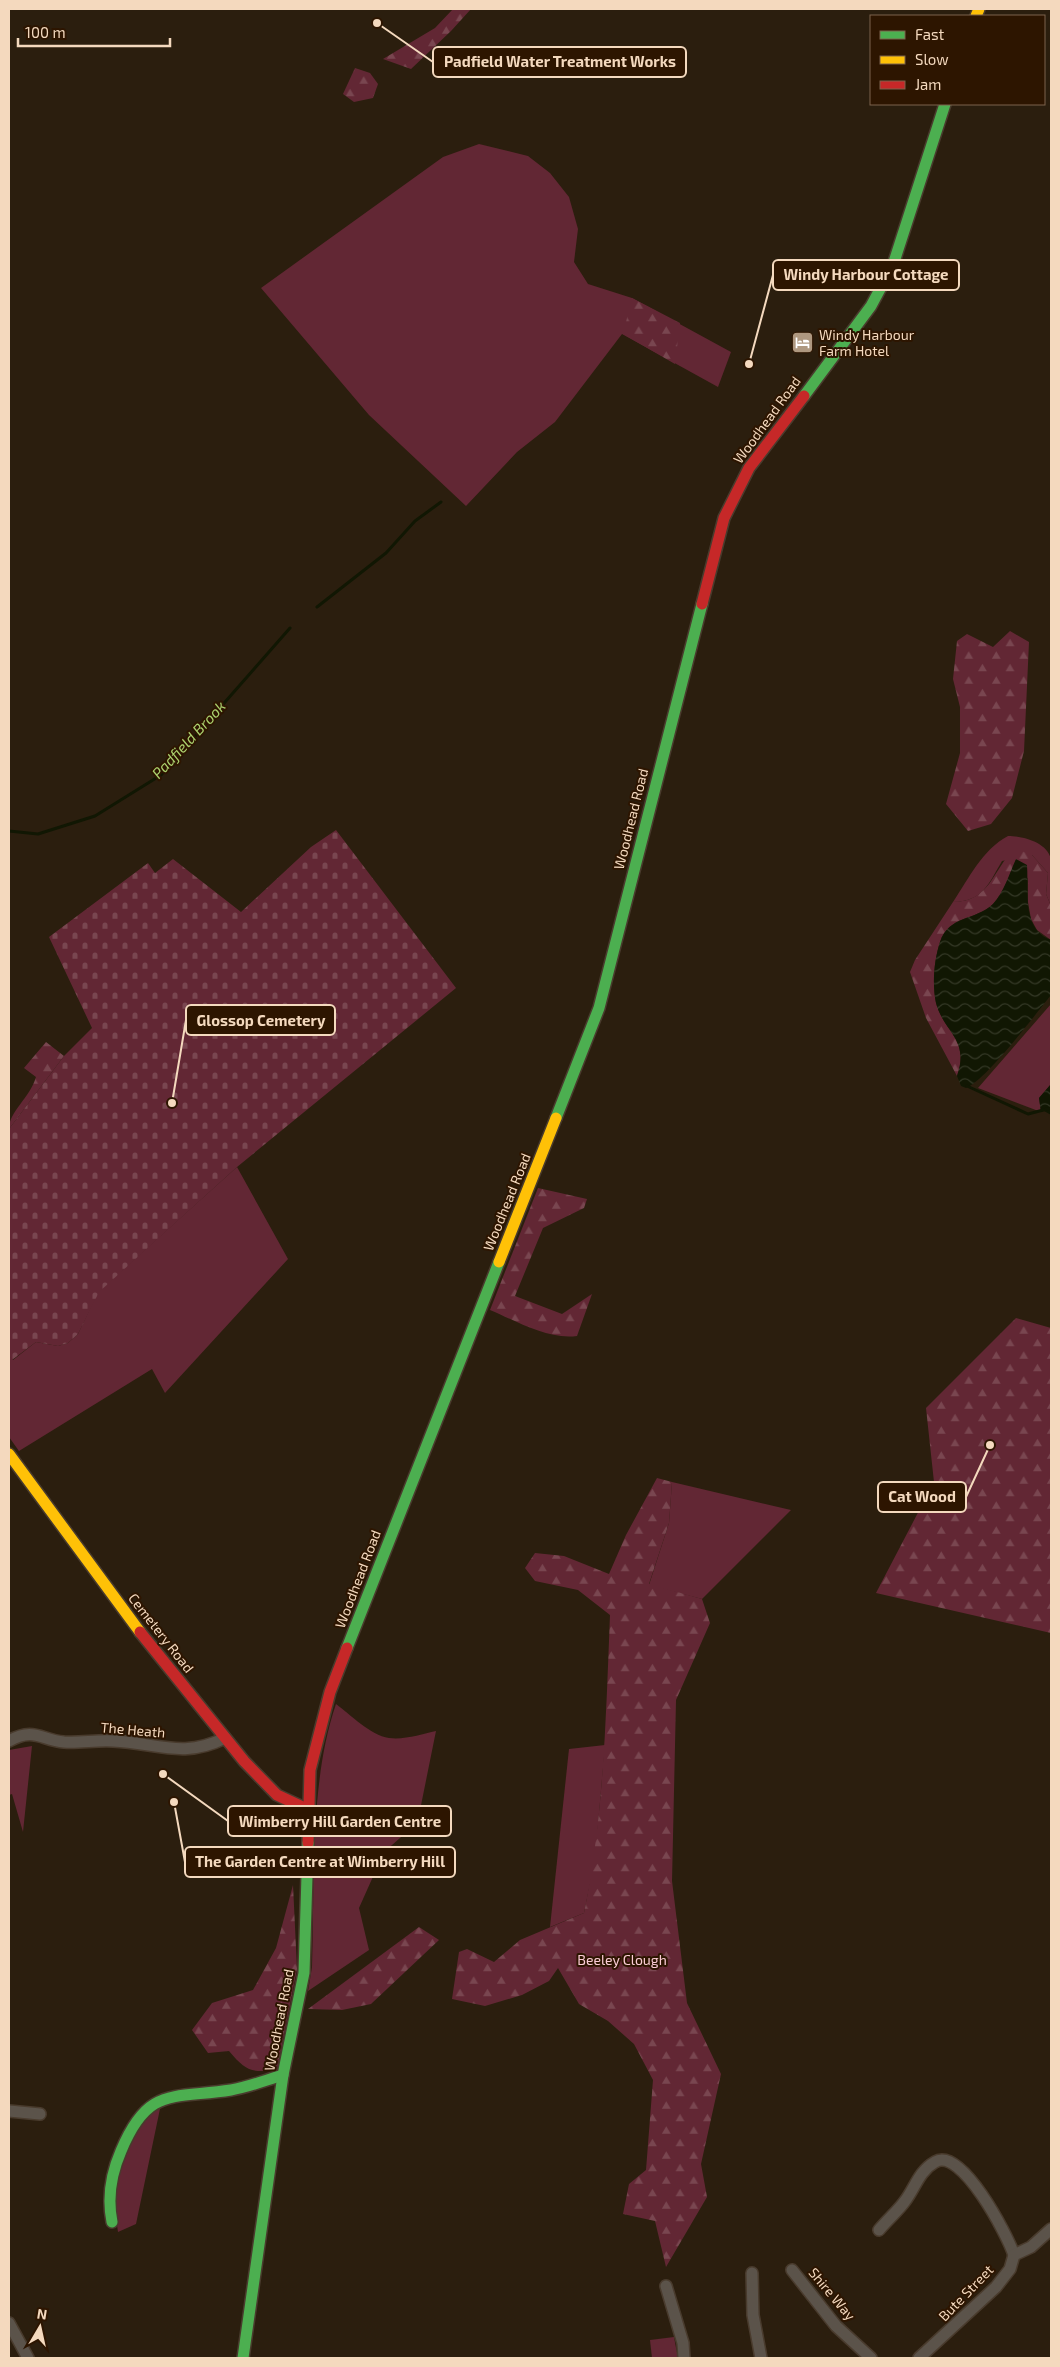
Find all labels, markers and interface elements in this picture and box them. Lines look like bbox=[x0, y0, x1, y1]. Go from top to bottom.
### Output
scale bar bbox=[18, 15, 170, 47]
legend bbox=[870, 15, 1045, 105]
text: 100 m bbox=[25, 23, 66, 41]
text: Fast bbox=[915, 25, 945, 43]
callout: Padfield Water Treatment Works bbox=[433, 47, 686, 77]
text: Slow bbox=[915, 50, 949, 68]
text: Padfield Water Treatment Works bbox=[444, 52, 676, 70]
text: Jam bbox=[915, 75, 941, 93]
callout: Windy Harbour Cottage bbox=[773, 260, 959, 290]
text: Windy Harbour Cottage bbox=[783, 265, 949, 284]
place label: Windy Harbour Farm Hotel bbox=[819, 326, 915, 359]
hotel icon: Windy Harbour Farm Hotel bbox=[791, 331, 815, 355]
street label: Woodhead Road bbox=[729, 373, 804, 467]
water label: Padfield Brook bbox=[148, 697, 229, 782]
street label: Woodhead Road bbox=[610, 767, 651, 871]
callout: Glossop Cemetery bbox=[186, 1005, 335, 1035]
text: Glossop Cemetery bbox=[197, 1011, 326, 1030]
street label: Woodhead Road bbox=[479, 1151, 534, 1253]
callout: Cat Wood bbox=[878, 1482, 966, 1512]
text: Cat Wood bbox=[888, 1487, 956, 1505]
street label: Woodhead Road bbox=[331, 1527, 384, 1630]
street label: Cemetery Road bbox=[125, 1590, 198, 1676]
street label: The Heath bbox=[100, 1718, 166, 1741]
callout: Wimberry Hill Garden Centre bbox=[228, 1806, 451, 1836]
text: Wimberry Hill Garden Centre bbox=[239, 1812, 441, 1831]
callout: The Garden Centre at Wimberry Hill bbox=[185, 1847, 455, 1877]
text: The Garden Centre at Wimberry Hill bbox=[195, 1852, 445, 1871]
park label: Beeley Clough bbox=[577, 1951, 667, 1968]
street label: Woodhead Road bbox=[260, 1967, 297, 2072]
street label: Bute Street bbox=[935, 2261, 997, 2324]
street label: Shire Way bbox=[805, 2264, 860, 2324]
north arrow bbox=[15, 2302, 65, 2352]
text: N bbox=[36, 2304, 48, 2323]

